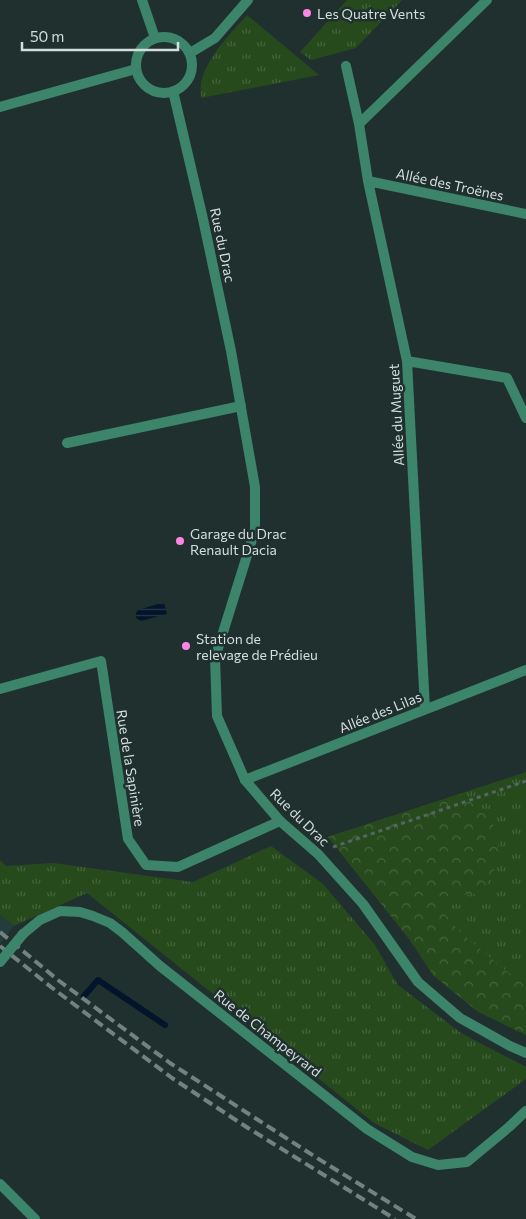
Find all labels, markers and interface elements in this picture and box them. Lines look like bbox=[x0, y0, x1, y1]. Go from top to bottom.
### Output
place label: Les Quatre Vents bbox=[317, 5, 425, 22]
marker: Les Quatre Vents bbox=[301, 7, 313, 19]
scale bar bbox=[22, 20, 179, 52]
text: 50 m bbox=[30, 27, 64, 45]
street label: Allée des Troënes bbox=[395, 164, 505, 204]
street label: Rue du Drac bbox=[207, 206, 239, 284]
street label: Allée du Muguet bbox=[385, 363, 407, 467]
place label: Garage du Drac Renault Dacia bbox=[190, 525, 287, 558]
marker: Garage du Drac Renault Dacia bbox=[174, 535, 186, 547]
place label: Station de relevage de Prédieu bbox=[196, 630, 318, 663]
marker: Station de relevage de Prédieu bbox=[180, 640, 192, 652]
street label: Allée des Lilas bbox=[336, 688, 424, 736]
street label: Rue de la Sapinière bbox=[113, 708, 149, 828]
street label: Rue du Drac bbox=[267, 785, 333, 849]
street label: Rue de Champeyrard bbox=[211, 986, 325, 1080]

